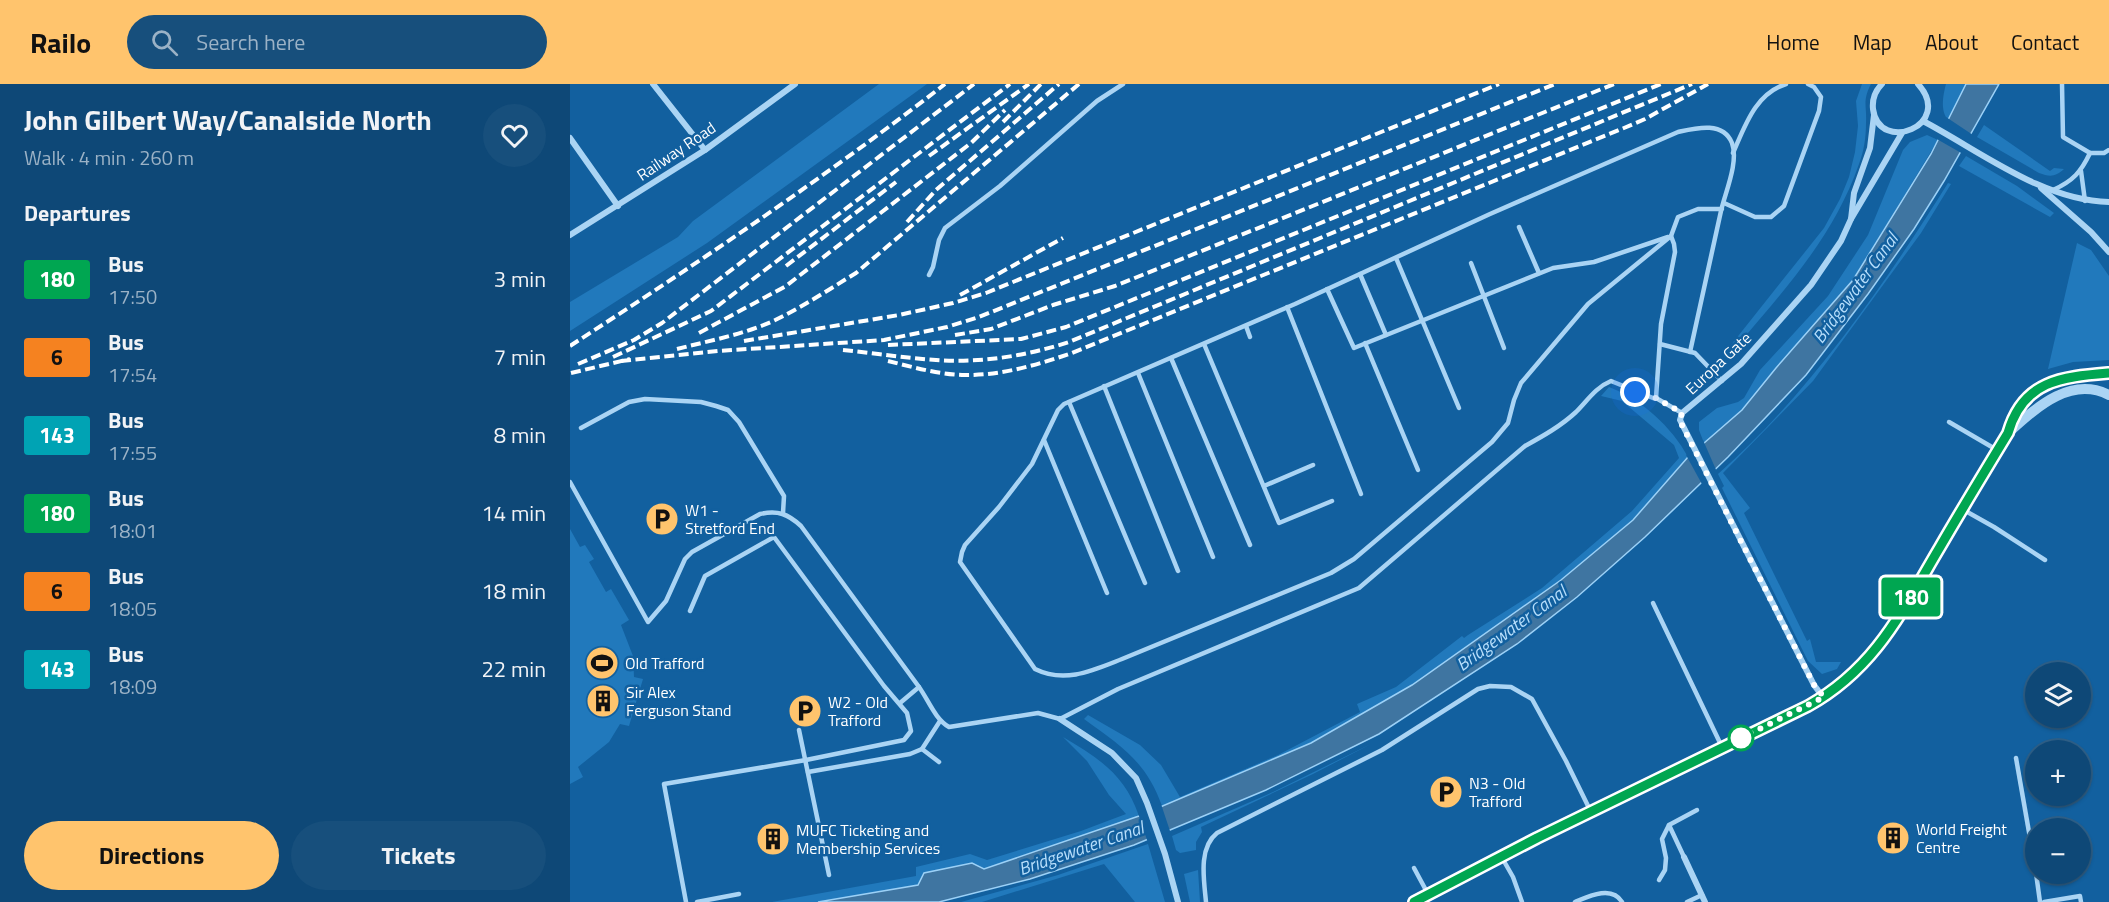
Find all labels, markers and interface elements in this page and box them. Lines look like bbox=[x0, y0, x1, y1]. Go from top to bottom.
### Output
search box bbox=[127, 15, 547, 69]
text: Railo bbox=[30, 21, 91, 64]
text: Search here bbox=[196, 25, 305, 59]
icon: search bbox=[148, 26, 181, 59]
text: Home bbox=[1766, 26, 1820, 58]
text: Map bbox=[1853, 26, 1892, 58]
text: About bbox=[1925, 26, 1978, 58]
text: Contact bbox=[2011, 26, 2079, 58]
text: John Gilbert Way/Canalside North bbox=[24, 98, 432, 141]
button: heart bbox=[483, 104, 546, 167]
street label: Railway Road bbox=[632, 116, 720, 186]
text: Walk · 4 min · 260 m bbox=[24, 142, 194, 173]
text: Departures bbox=[24, 196, 131, 230]
water label: Bridgewater Canal bbox=[1806, 225, 1906, 349]
text: Bus bbox=[108, 247, 144, 281]
text: 3 min bbox=[494, 262, 546, 296]
text: 180 bbox=[39, 263, 75, 295]
text: 17:50 bbox=[108, 281, 157, 312]
text: Bus bbox=[108, 325, 144, 359]
street label: Europa Gate bbox=[1680, 326, 1756, 400]
text: 7 min bbox=[494, 340, 546, 374]
text: 6 bbox=[51, 341, 63, 373]
text: 17:54 bbox=[108, 359, 157, 390]
your location bbox=[1620, 377, 1650, 407]
text: Bus bbox=[108, 403, 144, 437]
text: 8 min bbox=[494, 418, 546, 452]
text: 143 bbox=[39, 419, 75, 451]
text: 17:55 bbox=[108, 437, 157, 468]
text: Bus bbox=[108, 481, 144, 515]
text: 14 min bbox=[481, 496, 546, 530]
text: 180 bbox=[39, 497, 75, 529]
place label: W1 - Stretford End bbox=[685, 498, 775, 540]
parking icon: W1 - Stretford End bbox=[644, 501, 680, 537]
text: 18:01 bbox=[108, 515, 157, 546]
text: Bus bbox=[108, 559, 144, 593]
text: 18 min bbox=[481, 574, 546, 608]
text: 6 bbox=[51, 575, 63, 607]
water label: Bridgewater Canal bbox=[1450, 577, 1574, 677]
line badge: 180 bbox=[1876, 578, 1946, 616]
text: 180 bbox=[1893, 581, 1929, 613]
text: 18:05 bbox=[108, 593, 157, 624]
text: Bus bbox=[108, 637, 144, 671]
sports icon: Old Trafford bbox=[584, 645, 620, 681]
place label: Old Trafford bbox=[625, 651, 705, 675]
text: 22 min bbox=[481, 652, 546, 686]
text: 143 bbox=[39, 653, 75, 685]
map controls bbox=[2025, 662, 2091, 884]
button: layers bbox=[2025, 662, 2091, 728]
text: 18:09 bbox=[108, 671, 157, 702]
place label: Sir Alex Ferguson Stand bbox=[626, 680, 732, 722]
building icon: Sir Alex Ferguson Stand bbox=[585, 683, 621, 719]
place label: W2 - Old Trafford bbox=[828, 690, 888, 732]
parking icon: W2 - Old Trafford bbox=[787, 693, 823, 729]
unlabelled marker bbox=[1728, 725, 1754, 751]
button: + bbox=[2025, 740, 2091, 806]
place label: N3 - Old Trafford bbox=[1469, 771, 1526, 813]
parking icon: N3 - Old Trafford bbox=[1428, 774, 1464, 810]
water label: Bridgewater Canal bbox=[1015, 813, 1149, 882]
place label: World Freight Centre bbox=[1916, 817, 2007, 859]
place label: MUFC Ticketing and Membership Services bbox=[796, 818, 940, 860]
button: − bbox=[2025, 818, 2091, 884]
building icon: World Freight Centre bbox=[1875, 820, 1911, 856]
button: Directions bbox=[24, 821, 279, 890]
button: Tickets bbox=[291, 821, 546, 890]
building icon: MUFC Ticketing and Membership Services bbox=[755, 821, 791, 857]

